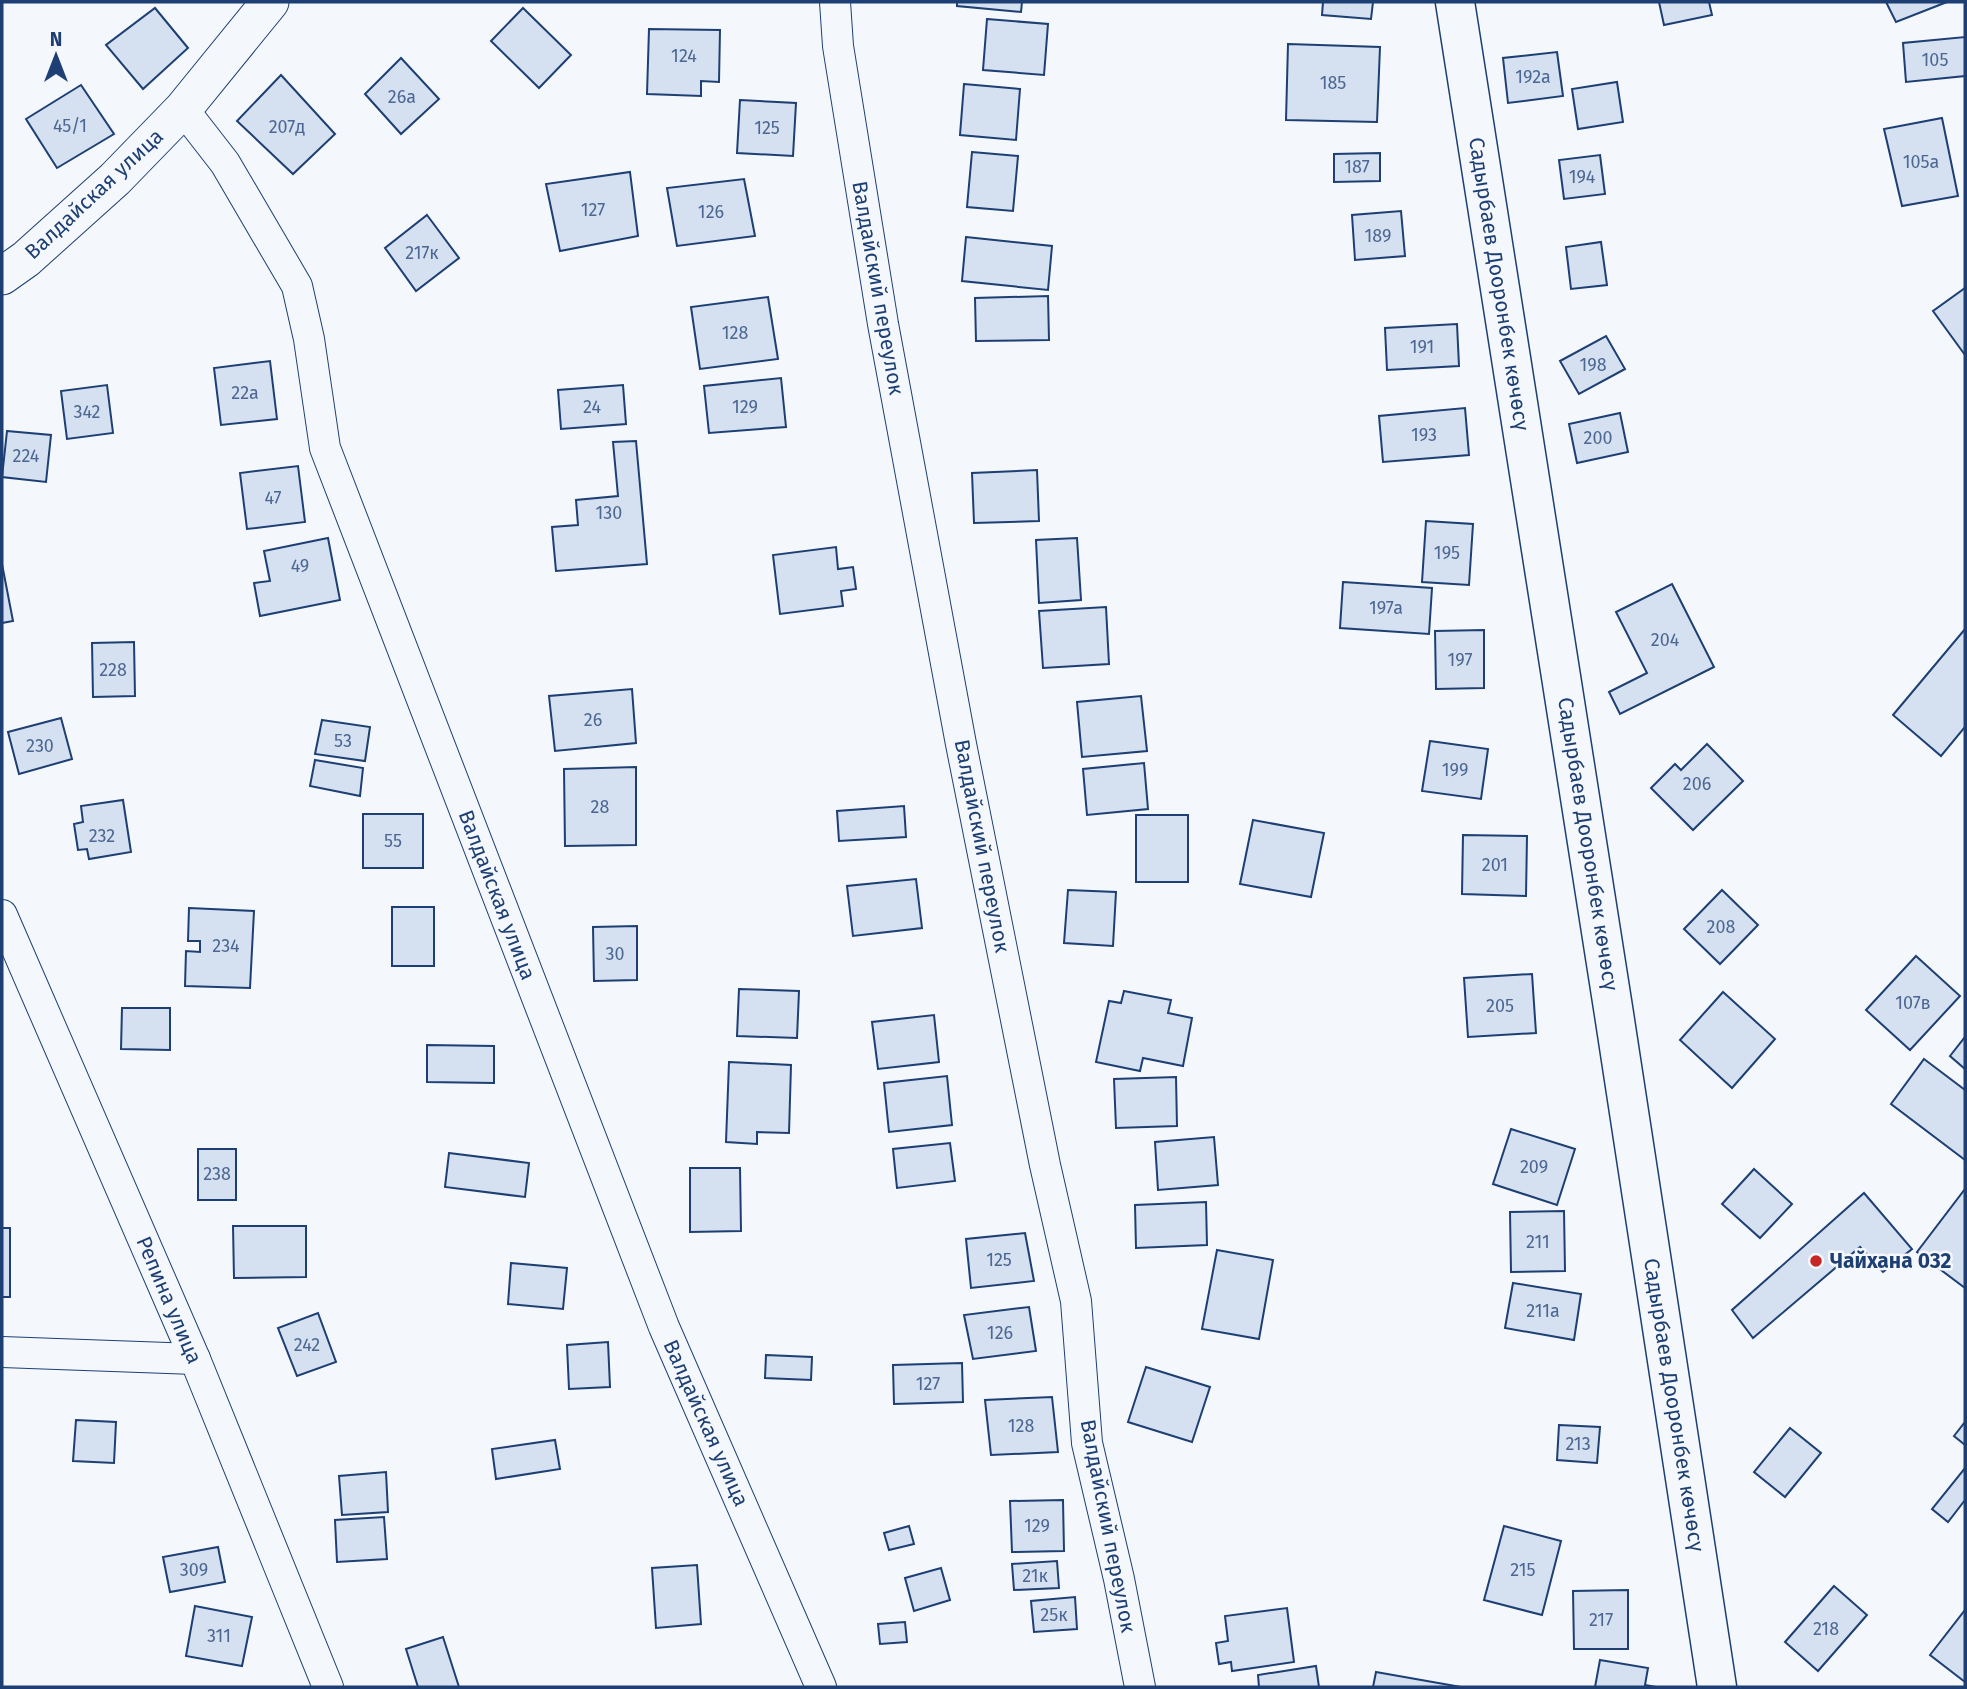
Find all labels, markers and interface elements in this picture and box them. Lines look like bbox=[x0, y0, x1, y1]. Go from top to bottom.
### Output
north arrow bbox=[21, 21, 91, 91]
text: N bbox=[50, 28, 62, 51]
house number: 124 bbox=[671, 45, 697, 67]
house number: 105 bbox=[1922, 49, 1948, 71]
house number: 192а bbox=[1515, 66, 1551, 88]
house number: 185 bbox=[1320, 72, 1346, 94]
house number: 26а bbox=[388, 86, 416, 108]
house number: 45/1 bbox=[53, 115, 87, 137]
house number: 207д bbox=[269, 116, 305, 138]
house number: 125 bbox=[754, 117, 780, 139]
street label: Валдайская улица bbox=[19, 123, 169, 265]
street label: Садырбаев Дооронбек көчөсү bbox=[1463, 135, 1535, 433]
house number: 105а bbox=[1903, 151, 1939, 173]
house number: 187 bbox=[1344, 156, 1370, 178]
house number: 194 bbox=[1569, 166, 1596, 188]
street label: Валдайский переулок bbox=[846, 179, 910, 397]
house number: 127 bbox=[581, 199, 605, 221]
house number: 126 bbox=[698, 201, 724, 223]
house number: 189 bbox=[1365, 225, 1391, 247]
house number: 217к bbox=[405, 242, 439, 264]
house number: 128 bbox=[722, 322, 748, 344]
house number: 191 bbox=[1410, 336, 1434, 358]
house number: 198 bbox=[1579, 354, 1607, 376]
house number: 22а bbox=[231, 382, 259, 404]
house number: 24 bbox=[583, 396, 601, 418]
house number: 129 bbox=[732, 396, 758, 418]
house number: 342 bbox=[73, 401, 101, 423]
house number: 193 bbox=[1411, 424, 1437, 446]
house number: 200 bbox=[1584, 427, 1613, 449]
house number: 224 bbox=[13, 445, 40, 467]
house number: 47 bbox=[264, 487, 282, 509]
house number: 130 bbox=[596, 502, 622, 524]
house number: 195 bbox=[1434, 542, 1460, 564]
house number: 49 bbox=[291, 555, 309, 577]
house number: 197а bbox=[1369, 597, 1403, 619]
house number: 204 bbox=[1651, 629, 1680, 651]
house number: 197 bbox=[1448, 649, 1472, 671]
house number: 228 bbox=[99, 659, 127, 681]
street label: Садырбаев Дооронбек көчөсү bbox=[1552, 695, 1624, 993]
house number: 26 bbox=[584, 709, 602, 731]
house number: 53 bbox=[334, 730, 352, 752]
house number: 230 bbox=[26, 735, 54, 757]
street label: Валдайский переулок bbox=[949, 737, 1015, 955]
house number: 199 bbox=[1442, 759, 1468, 781]
house number: 206 bbox=[1683, 773, 1711, 795]
house number: 28 bbox=[591, 796, 609, 818]
street label: Валдайская улица bbox=[453, 806, 541, 984]
house number: 232 bbox=[89, 825, 115, 847]
house number: 55 bbox=[384, 830, 402, 852]
house number: 201 bbox=[1482, 854, 1508, 876]
house number: 208 bbox=[1707, 916, 1736, 938]
house number: 234 bbox=[212, 935, 240, 957]
house number: 30 bbox=[605, 943, 625, 965]
house number: 107в bbox=[1895, 992, 1931, 1014]
house number: 205 bbox=[1486, 995, 1514, 1017]
house number: 209 bbox=[1520, 1156, 1548, 1178]
house number: 238 bbox=[203, 1163, 231, 1185]
house number: 211 bbox=[1526, 1231, 1550, 1253]
street label: Репина улица bbox=[130, 1232, 208, 1368]
place label: Чайхана 032 bbox=[1830, 1248, 1951, 1274]
house number: 125 bbox=[986, 1249, 1012, 1271]
marker: Чайхана 032 bbox=[1808, 1253, 1824, 1269]
street label: Садырбаев Дооронбек көчөсү bbox=[1638, 1256, 1710, 1554]
house number: 211а bbox=[1526, 1300, 1560, 1322]
house number: 126 bbox=[987, 1322, 1013, 1344]
house number: 242 bbox=[294, 1334, 320, 1356]
street label: Валдайская улица bbox=[658, 1336, 754, 1510]
house number: 127 bbox=[916, 1373, 940, 1395]
house number: 128 bbox=[1008, 1415, 1034, 1437]
street label: Валдайский переулок bbox=[1075, 1417, 1141, 1635]
house number: 213 bbox=[1565, 1433, 1591, 1455]
house number: 129 bbox=[1024, 1515, 1050, 1537]
house number: 309 bbox=[180, 1559, 208, 1581]
house number: 215 bbox=[1510, 1559, 1536, 1581]
house number: 21к bbox=[1022, 1565, 1048, 1587]
house number: 25к bbox=[1040, 1604, 1068, 1626]
house number: 217 bbox=[1589, 1609, 1613, 1631]
house number: 218 bbox=[1813, 1618, 1839, 1640]
house number: 311 bbox=[207, 1625, 231, 1647]

